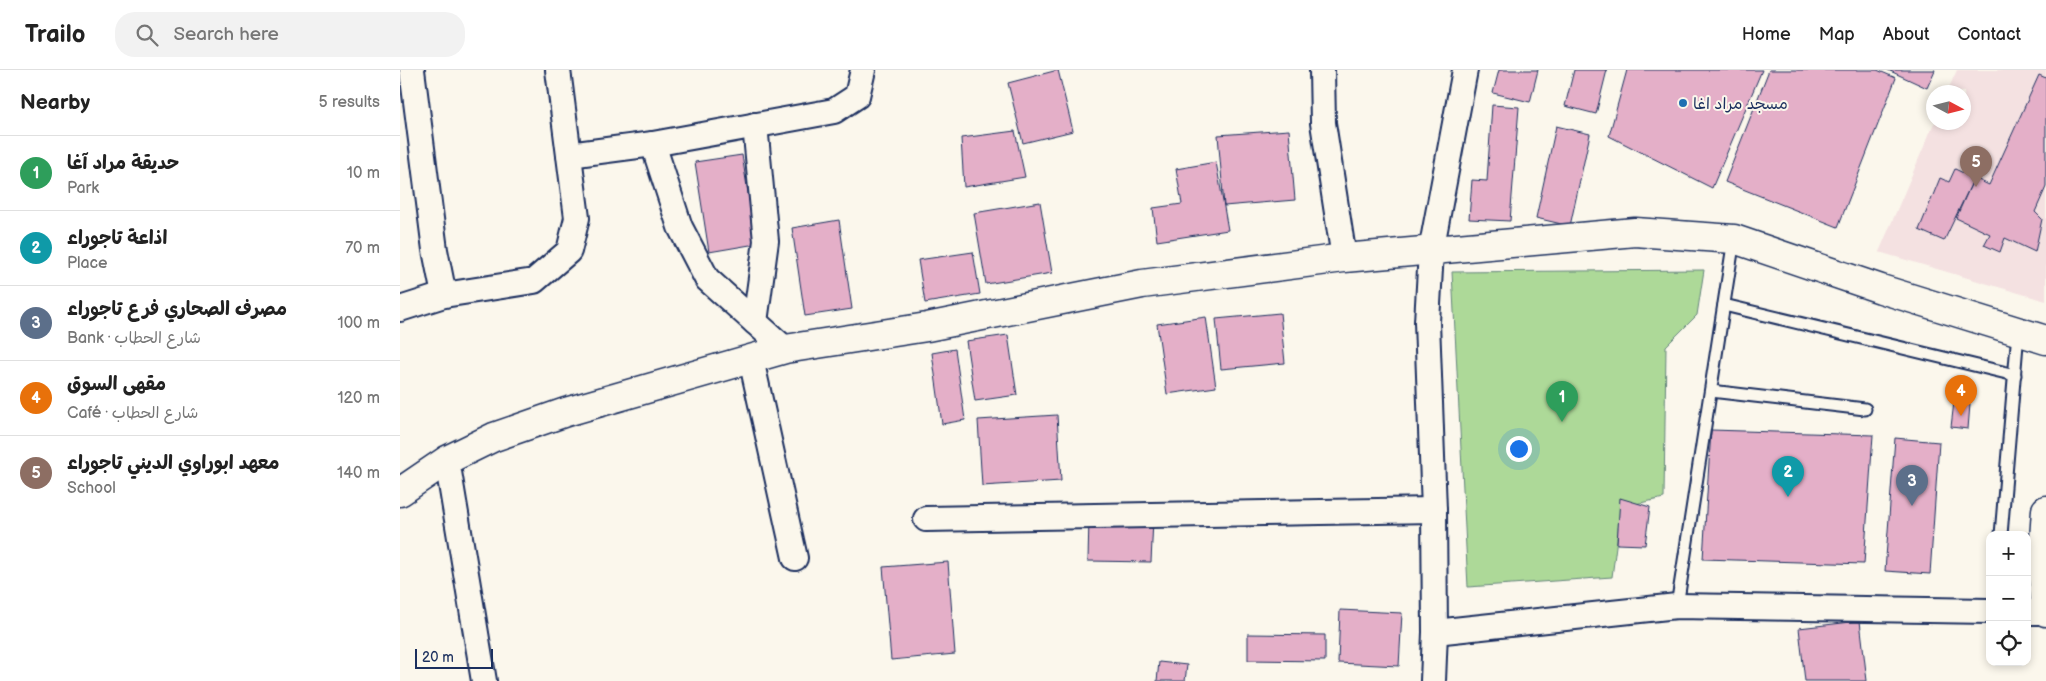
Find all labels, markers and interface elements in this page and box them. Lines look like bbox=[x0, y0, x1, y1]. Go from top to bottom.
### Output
search box bbox=[115, 12, 465, 57]
text: Trailo bbox=[25, 20, 85, 49]
icon: search bbox=[133, 21, 161, 49]
text: Search here bbox=[173, 23, 279, 46]
text: Home bbox=[1742, 24, 1791, 45]
text: Map bbox=[1819, 24, 1855, 45]
text: About bbox=[1883, 24, 1930, 45]
text: Contact bbox=[1958, 24, 2021, 45]
north arrow bbox=[1926, 85, 1971, 130]
text: Nearby bbox=[20, 90, 90, 115]
text: 5 results bbox=[318, 93, 380, 112]
place label: مسجد مراد اغا bbox=[1693, 95, 1788, 114]
marker: مسجد مراد اغا bbox=[1677, 97, 1689, 109]
pin: 5 bbox=[1960, 146, 1992, 187]
text: حديقة مراد آغا bbox=[67, 152, 179, 175]
text: 1 bbox=[33, 164, 39, 183]
text: 10 m bbox=[347, 164, 380, 183]
text: Park bbox=[67, 179, 99, 198]
text: اذاعة تاجوراء bbox=[67, 227, 167, 250]
text: 2 bbox=[31, 239, 41, 258]
text: 70 m bbox=[345, 239, 380, 258]
text: Place bbox=[67, 254, 108, 273]
text: مصرف الصحاري فرع تاجوراء bbox=[67, 298, 287, 321]
text: 3 bbox=[31, 314, 41, 333]
text: 100 m bbox=[337, 314, 380, 333]
text: Bank · شارع الحطاب bbox=[67, 329, 201, 348]
text: مقهى السوق bbox=[67, 373, 166, 396]
pin: 4 bbox=[1945, 375, 1977, 416]
pin: 1 bbox=[1546, 381, 1578, 422]
text: 4 bbox=[31, 389, 41, 408]
text: 120 m bbox=[337, 389, 380, 408]
text: Café · شارع الحطاب bbox=[67, 404, 198, 423]
your location bbox=[1506, 436, 1532, 462]
text: معهد ابوراوي الديني تاجوراء bbox=[67, 452, 279, 475]
pin: 2 bbox=[1772, 456, 1804, 497]
text: 5 bbox=[31, 464, 41, 483]
text: 140 m bbox=[337, 464, 380, 483]
pin: 3 bbox=[1896, 465, 1928, 506]
text: School bbox=[67, 479, 116, 498]
map controls bbox=[1986, 531, 2031, 666]
button: + bbox=[1986, 531, 2031, 576]
button: − bbox=[1986, 576, 2031, 621]
button: locate bbox=[1986, 621, 2031, 666]
scale bar bbox=[415, 646, 492, 669]
text: 20 m bbox=[422, 649, 454, 666]

